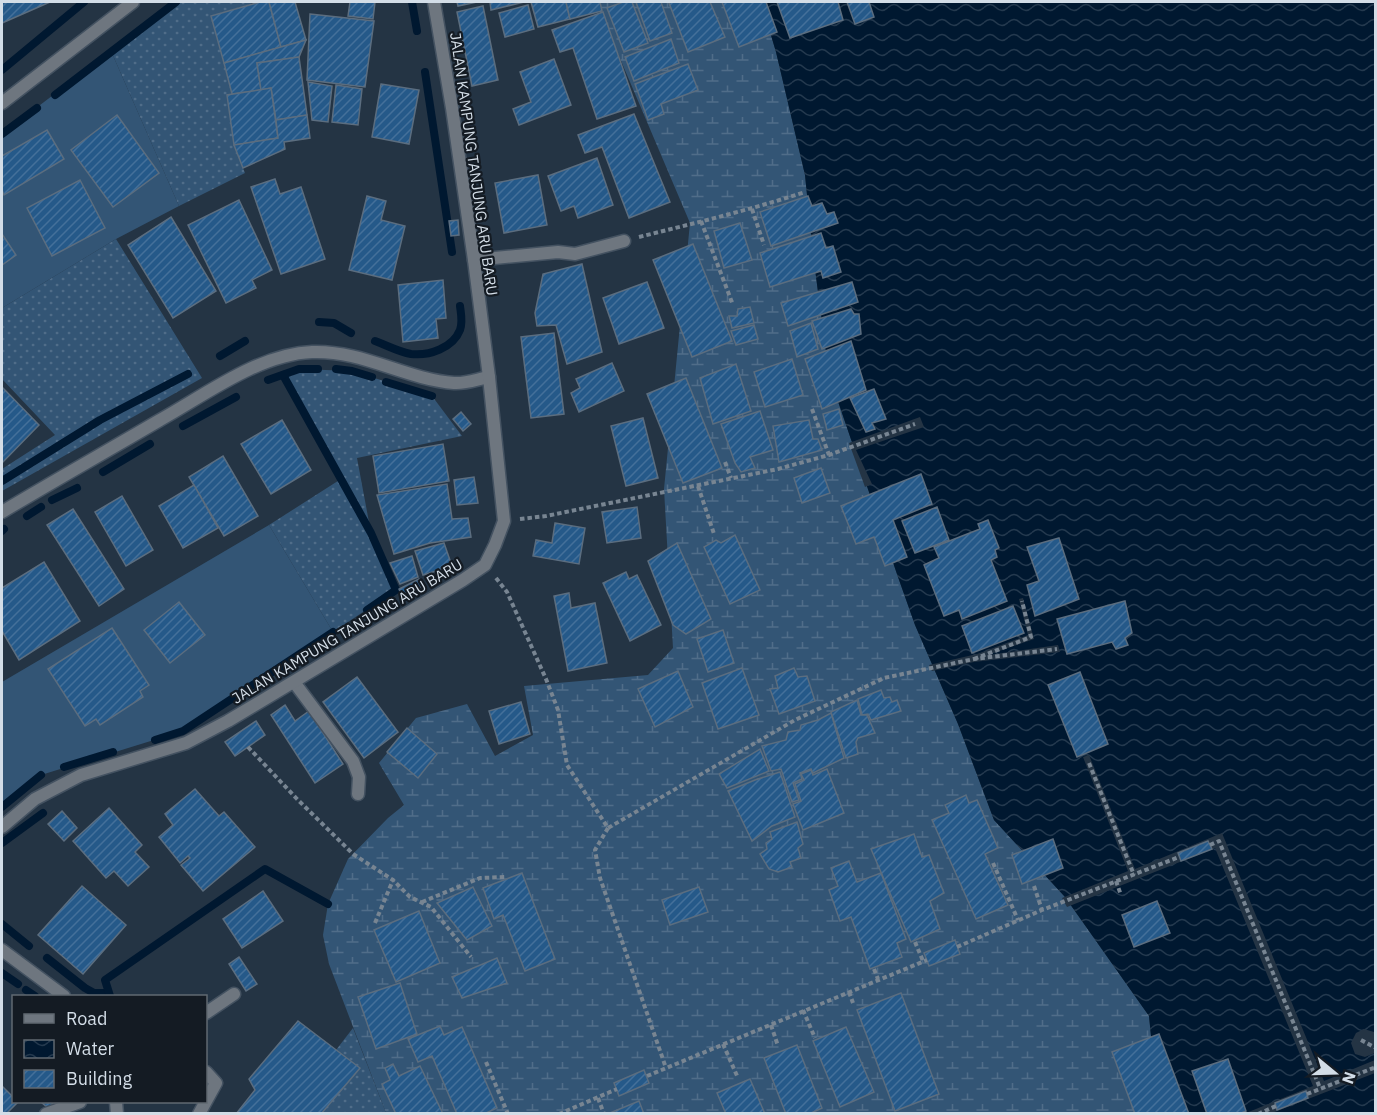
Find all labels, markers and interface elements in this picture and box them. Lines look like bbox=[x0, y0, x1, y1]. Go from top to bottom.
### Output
street label: JALAN KAMPUNG TANJUNG ARU BARU bbox=[446, 31, 502, 297]
street label: JALAN KAMPUNG TANJUNG ARU BARU bbox=[228, 554, 466, 708]
legend bbox=[12, 995, 207, 1103]
text: Road bbox=[66, 1007, 107, 1030]
text: Water bbox=[66, 1037, 115, 1060]
north arrow bbox=[1305, 1043, 1365, 1103]
text: Building bbox=[66, 1067, 133, 1090]
text: N bbox=[1338, 1069, 1361, 1087]

